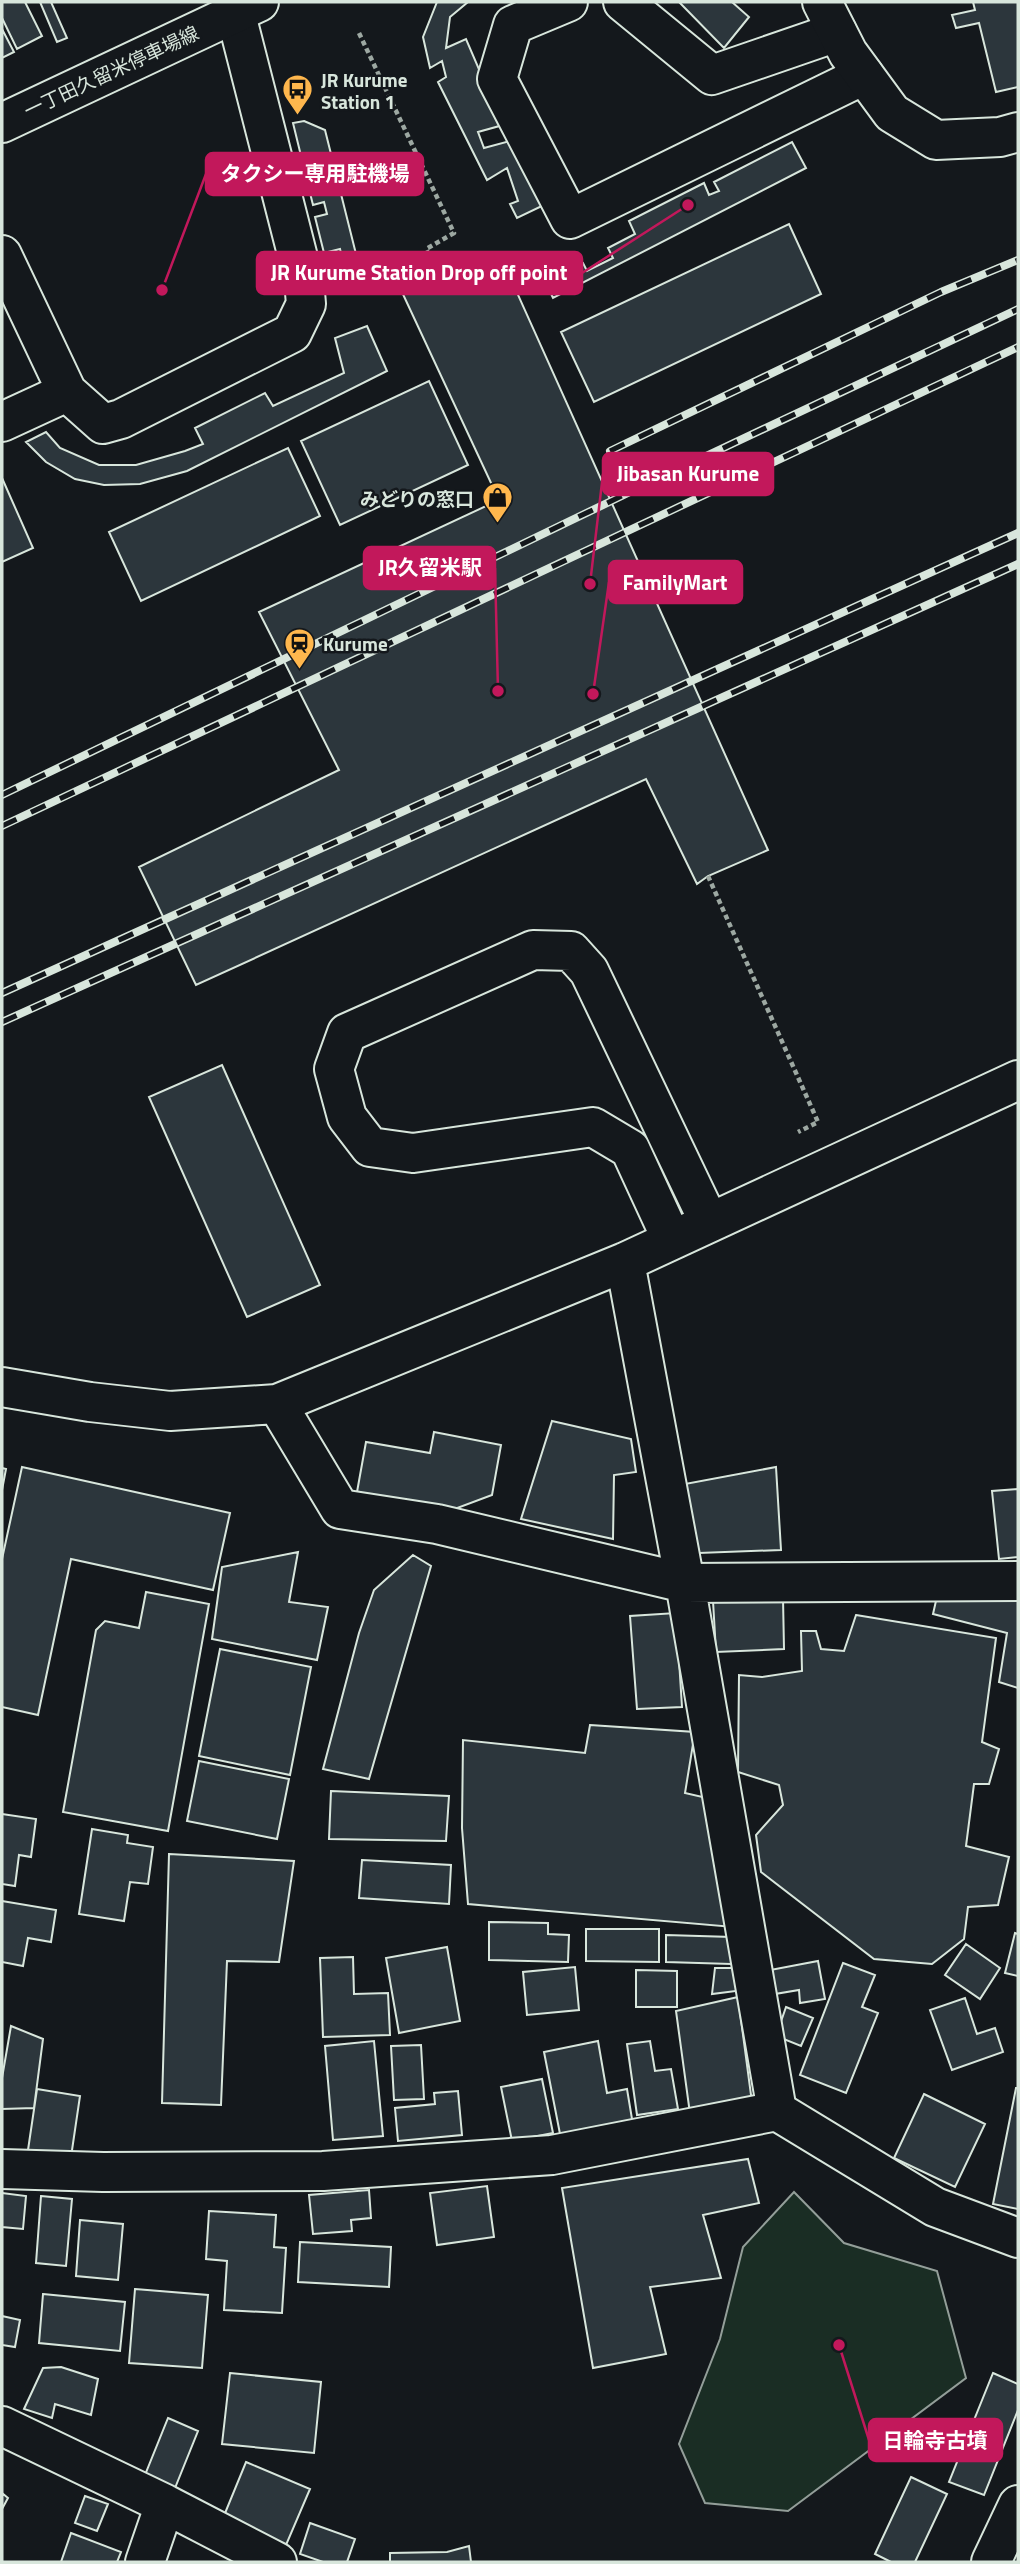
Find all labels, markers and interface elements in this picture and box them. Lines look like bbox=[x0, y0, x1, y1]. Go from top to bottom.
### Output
street label: 一丁田久留米停車場線 bbox=[19, 18, 203, 124]
place label: JR Kurume Station 1 bbox=[321, 65, 408, 116]
bus stop icon: JR Kurume Station 1 bbox=[281, 73, 315, 117]
callout: タクシー専用駐機場 bbox=[206, 153, 423, 195]
text: タクシー専用駐機場 bbox=[221, 157, 410, 189]
callout: JR Kurume Station Drop off point bbox=[257, 252, 582, 294]
text: JR Kurume Station Drop off point bbox=[271, 256, 568, 288]
callout: Jibasan Kurume bbox=[603, 453, 773, 495]
text: Jibasan Kurume bbox=[617, 457, 759, 489]
shop icon: みどりの窓口 bbox=[480, 481, 514, 525]
place label: みどりの窓口 bbox=[360, 484, 474, 513]
callout: JR久留米駅 bbox=[364, 547, 495, 589]
text: JR久留米駅 bbox=[378, 551, 482, 583]
callout: FamilyMart bbox=[609, 561, 742, 603]
text: FamilyMart bbox=[623, 566, 728, 598]
station icon: Kurume bbox=[283, 626, 317, 670]
place label: Kurume bbox=[323, 629, 388, 658]
callout: 日輪寺古墳 bbox=[869, 2419, 1002, 2461]
text: 日輪寺古墳 bbox=[883, 2424, 988, 2456]

